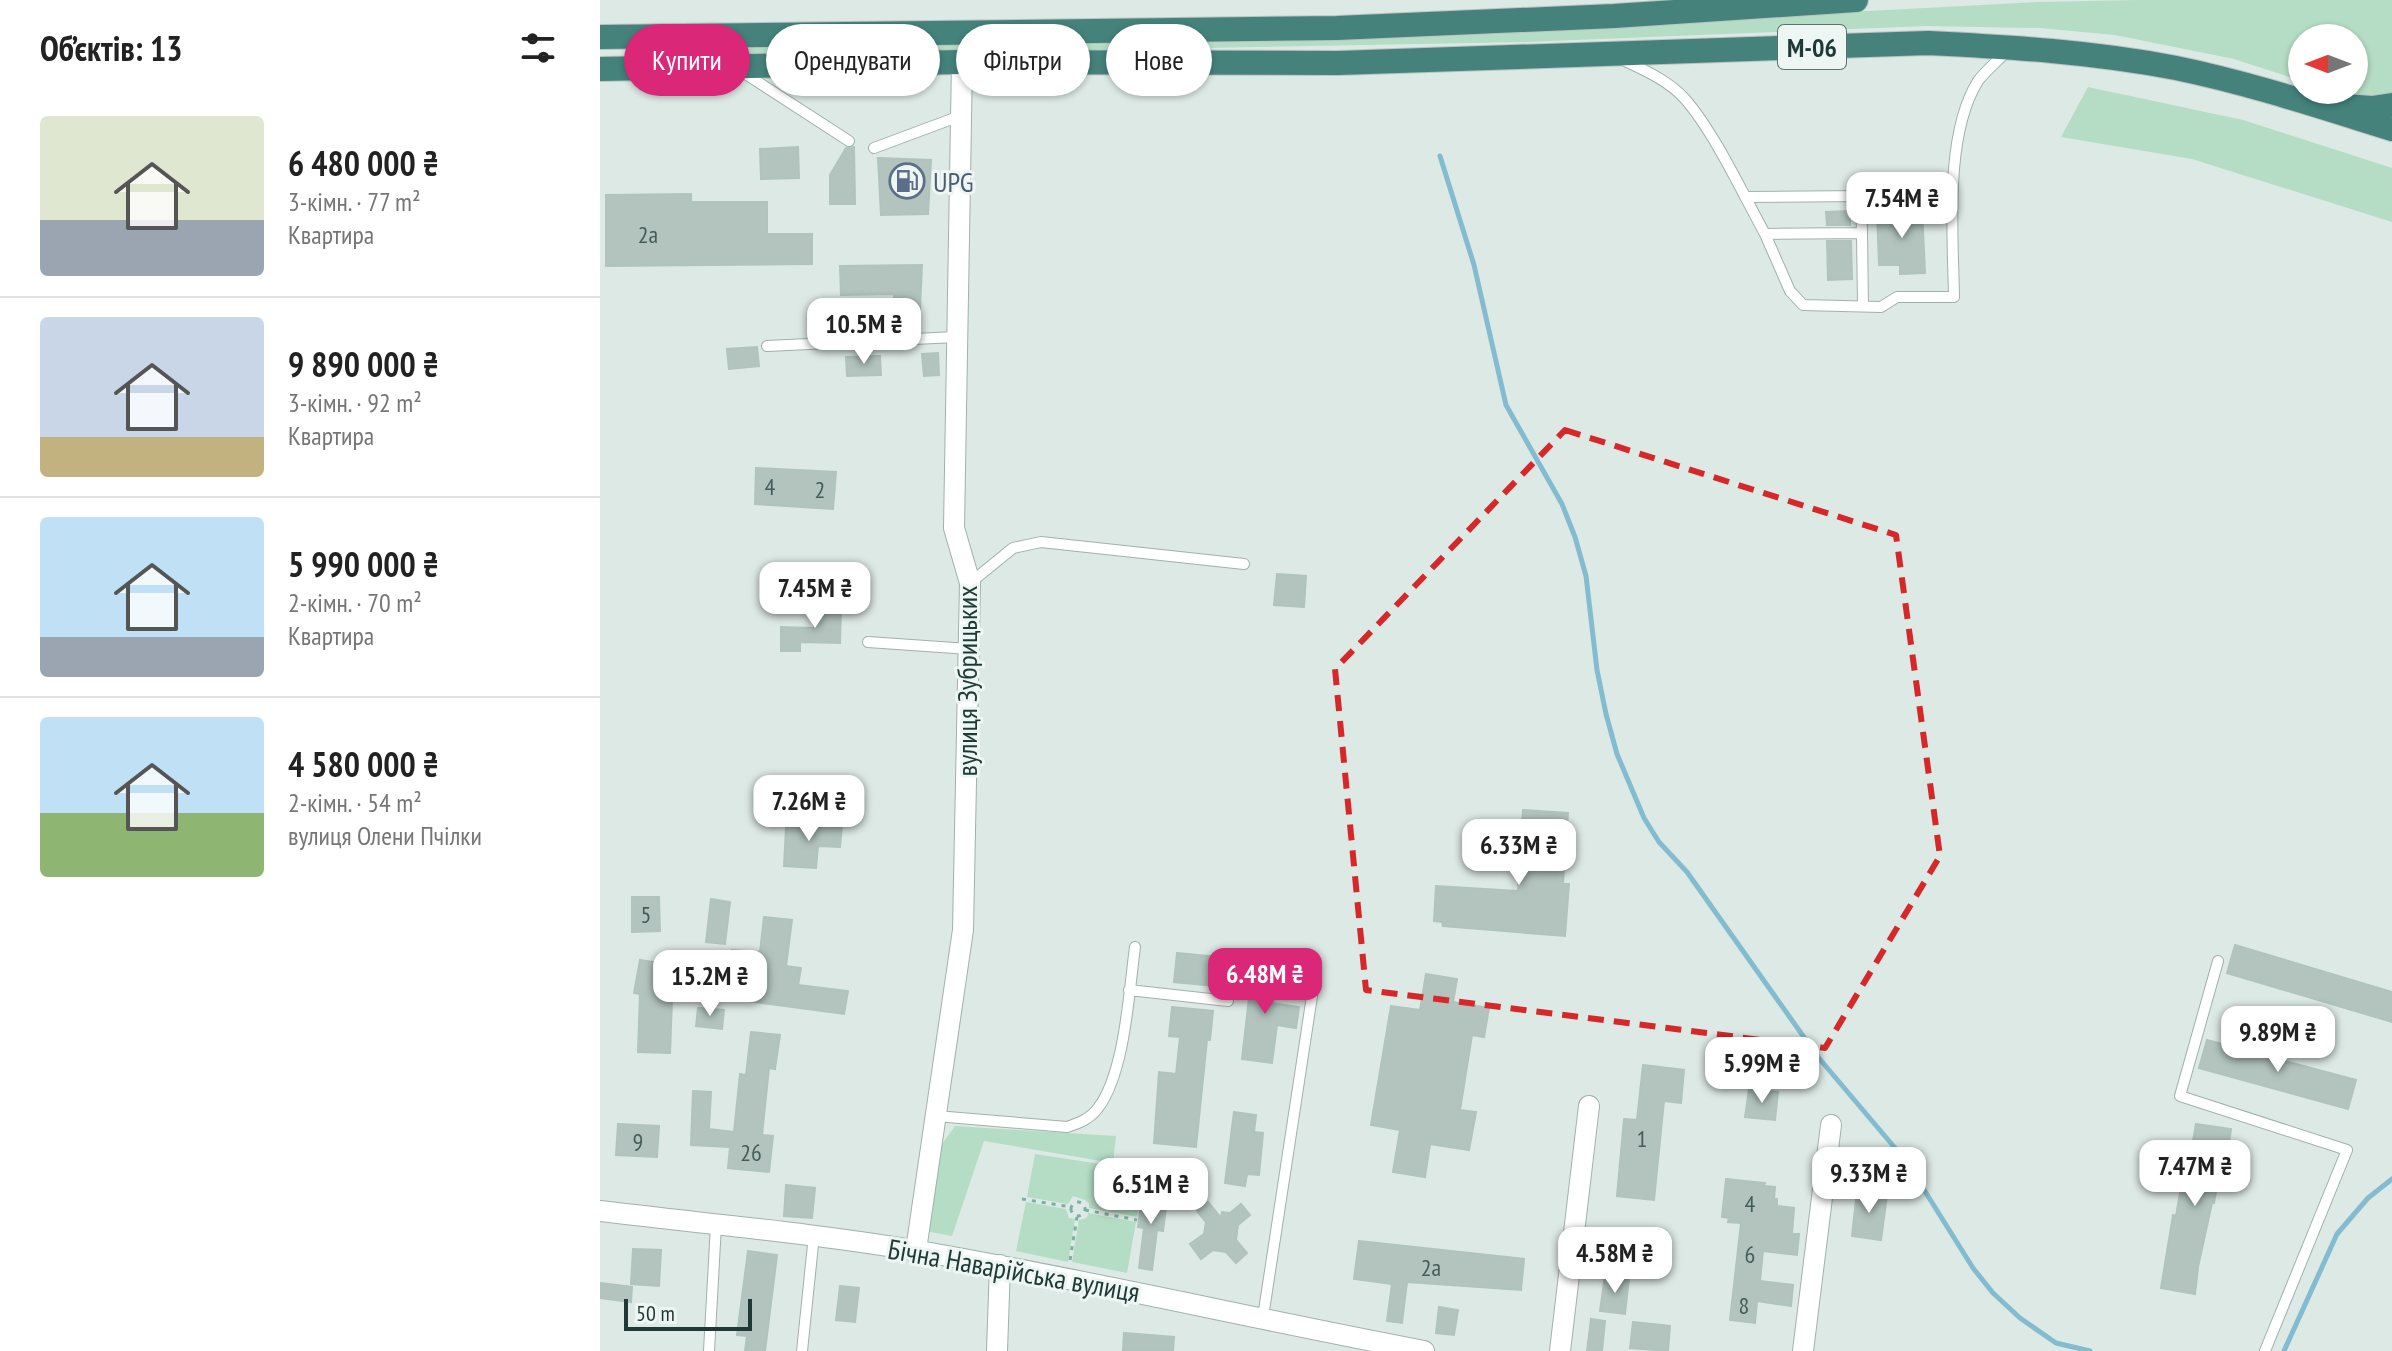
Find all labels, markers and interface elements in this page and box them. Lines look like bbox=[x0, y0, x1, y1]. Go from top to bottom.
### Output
chip: Купити bbox=[624, 24, 750, 96]
chip: Орендувати bbox=[766, 24, 940, 96]
chip: Фільтри bbox=[956, 24, 1090, 96]
chip: Нове bbox=[1106, 24, 1212, 96]
north arrow bbox=[2288, 24, 2368, 104]
map controls bbox=[2288, 24, 2368, 104]
road number: М-06 bbox=[1778, 25, 1846, 69]
text: Об’єктів: 13 bbox=[40, 26, 183, 70]
icon: filters bbox=[516, 26, 560, 70]
text: 6 480 000 ₴ bbox=[288, 141, 439, 185]
icon: home bbox=[104, 148, 200, 244]
fuel station icon: UPG bbox=[888, 162, 926, 200]
place label: UPG bbox=[933, 163, 974, 200]
pin: 7.54M ₴ bbox=[1828, 172, 1976, 240]
text: 7.54M ₴ bbox=[1864, 181, 1940, 214]
text: 3-кімн. · 77 m² bbox=[288, 185, 421, 218]
text: Квартира bbox=[288, 218, 374, 251]
house number: 2а bbox=[638, 219, 658, 250]
pin: 10.5M ₴ bbox=[790, 298, 938, 366]
text: 10.5M ₴ bbox=[825, 307, 903, 340]
text: 9 890 000 ₴ bbox=[288, 342, 439, 386]
icon: home bbox=[104, 349, 200, 445]
text: 3-кімн. · 92 m² bbox=[288, 386, 422, 419]
text: Квартира bbox=[288, 419, 374, 452]
house number: 4 bbox=[765, 471, 776, 502]
house number: 2 bbox=[815, 474, 825, 505]
text: 5 990 000 ₴ bbox=[288, 542, 439, 586]
icon: home bbox=[104, 549, 200, 645]
pin: 7.45M ₴ bbox=[741, 562, 889, 630]
text: 7.45M ₴ bbox=[777, 571, 853, 604]
street label: вулиця Зубрицьких bbox=[948, 585, 985, 777]
text: 2-кімн. · 70 m² bbox=[288, 586, 422, 619]
text: Квартира bbox=[288, 619, 374, 652]
text: 4 580 000 ₴ bbox=[288, 742, 439, 786]
icon: home bbox=[104, 749, 200, 845]
pin: 7.26M ₴ bbox=[735, 775, 883, 843]
text: 7.26M ₴ bbox=[771, 784, 847, 817]
text: 2-кімн. · 54 m² bbox=[288, 786, 422, 819]
text: вулиця Олени Пчілки bbox=[288, 819, 482, 852]
pin: 6.33M ₴ bbox=[1445, 819, 1593, 887]
text: 6.33M ₴ bbox=[1480, 828, 1558, 861]
house number: 5 bbox=[641, 899, 651, 930]
pin: 6.48M ₴ bbox=[1191, 948, 1339, 1016]
pin: 15.2M ₴ bbox=[636, 950, 784, 1018]
text: 6.48M ₴ bbox=[1226, 957, 1304, 990]
text: 15.2M ₴ bbox=[671, 959, 749, 992]
pin: 9.89M ₴ bbox=[2204, 1006, 2352, 1074]
text: 9.89M ₴ bbox=[2239, 1015, 2317, 1048]
pin: 5.99M ₴ bbox=[1688, 1037, 1836, 1105]
text: 5.99M ₴ bbox=[1723, 1046, 1801, 1079]
house number: 1 bbox=[1637, 1123, 1647, 1154]
house number: 9 bbox=[633, 1126, 643, 1157]
house number: 26 bbox=[740, 1137, 762, 1168]
pin: 7.47M ₴ bbox=[2121, 1140, 2269, 1208]
pin: 9.33M ₴ bbox=[1795, 1147, 1943, 1215]
text: 7.47M ₴ bbox=[2157, 1149, 2233, 1182]
text: 9.33M ₴ bbox=[1830, 1156, 1908, 1189]
pin: 6.51M ₴ bbox=[1077, 1158, 1225, 1226]
text: 6.51M ₴ bbox=[1112, 1167, 1190, 1200]
house number: 4 bbox=[1745, 1188, 1756, 1219]
pin: 4.58M ₴ bbox=[1541, 1227, 1689, 1295]
street label: Бічна Наварійська вулиця bbox=[885, 1230, 1143, 1310]
text: 4.58M ₴ bbox=[1576, 1236, 1654, 1269]
house number: 6 bbox=[1745, 1239, 1755, 1270]
house number: 2а bbox=[1421, 1252, 1441, 1283]
house number: 8 bbox=[1739, 1290, 1749, 1321]
scale bar bbox=[624, 1295, 752, 1331]
text: 50 m bbox=[636, 1299, 675, 1327]

